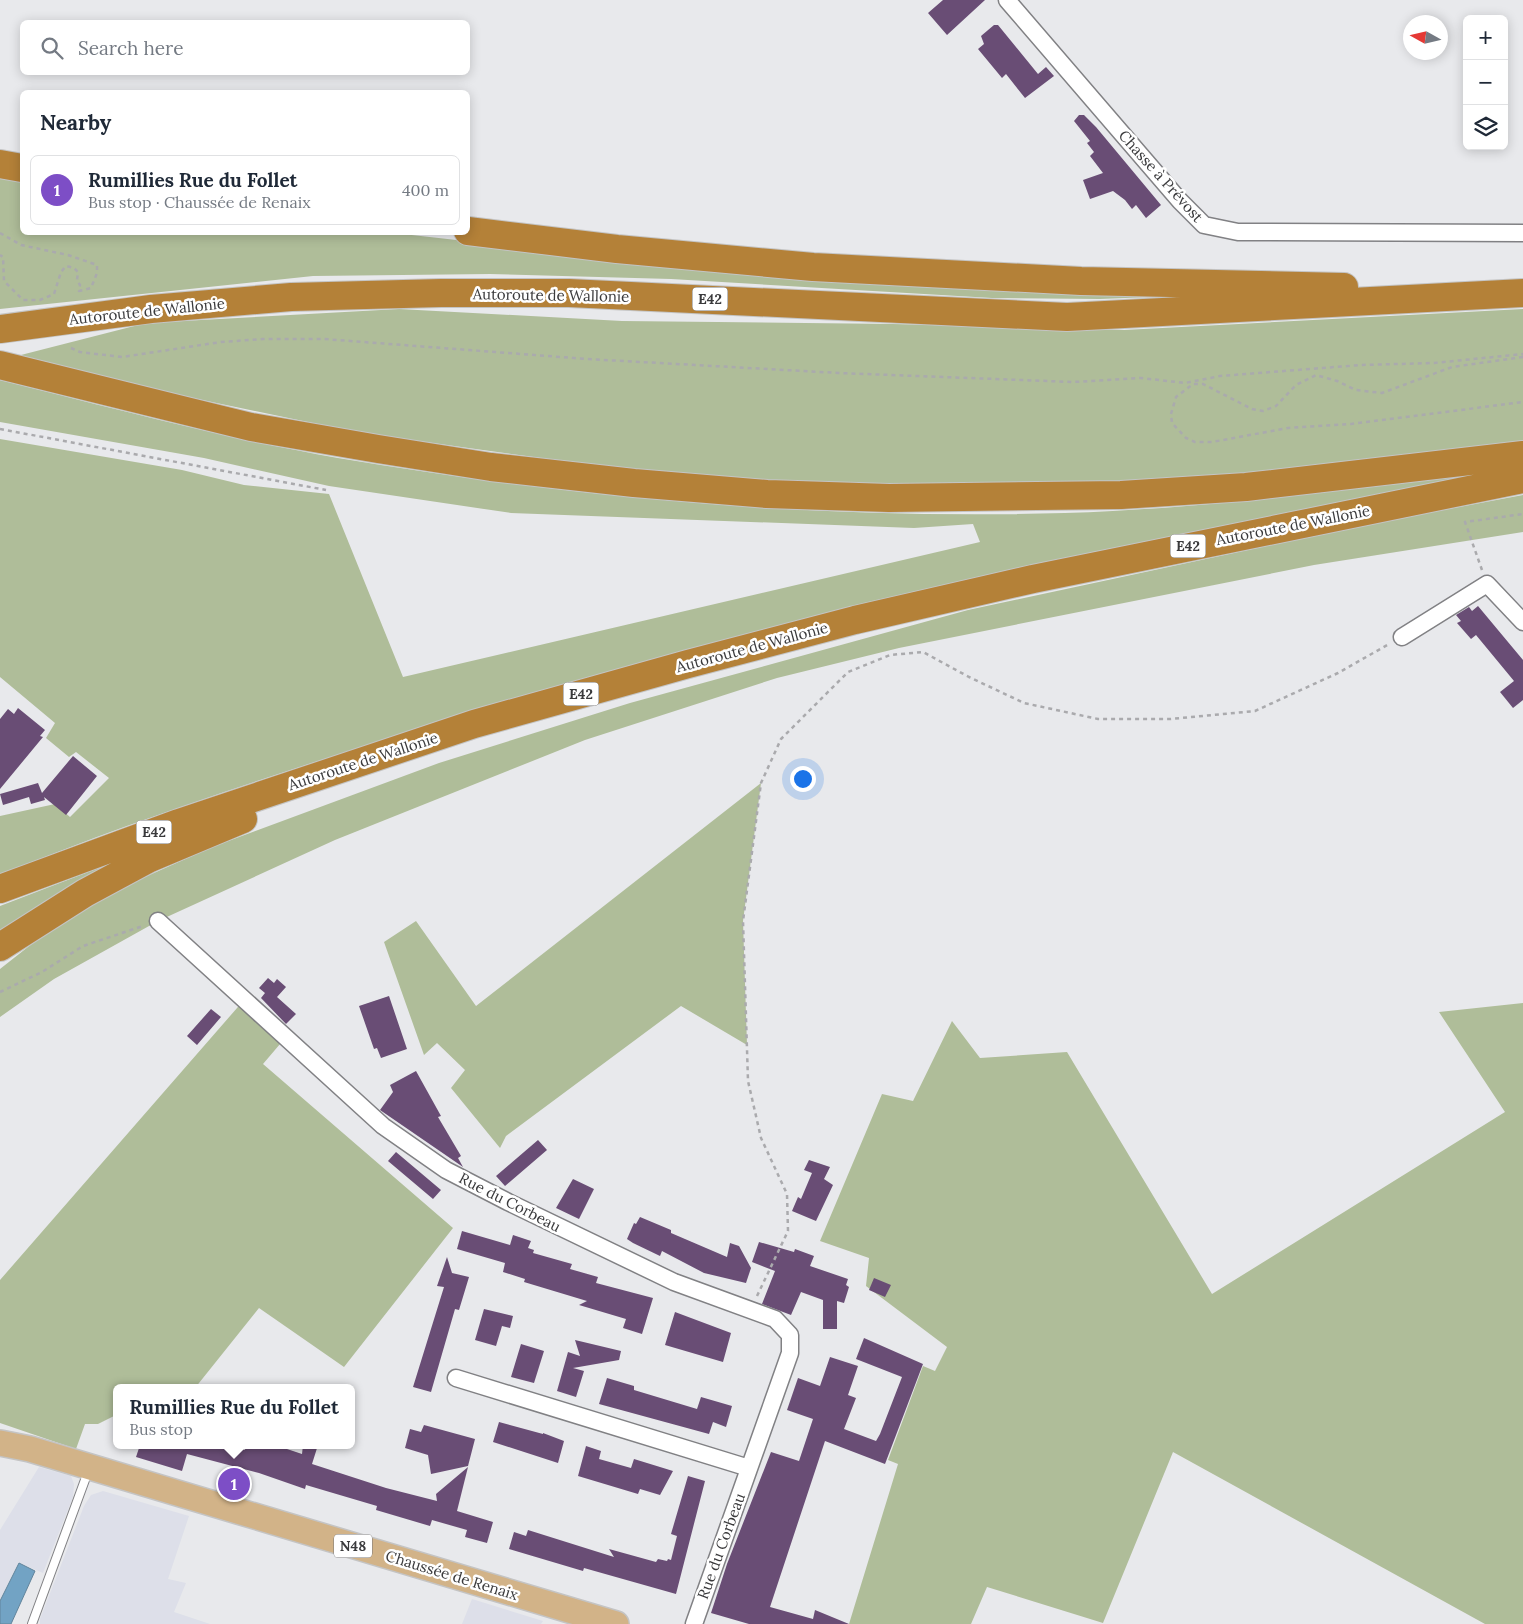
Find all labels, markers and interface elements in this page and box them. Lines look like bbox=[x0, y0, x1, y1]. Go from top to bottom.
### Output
north arrow bbox=[1403, 15, 1448, 60]
map controls bbox=[1463, 15, 1508, 150]
button: + bbox=[1463, 15, 1508, 60]
search box bbox=[20, 20, 470, 75]
icon: search bbox=[38, 34, 66, 62]
text: Search here bbox=[78, 36, 184, 60]
button: − bbox=[1463, 60, 1508, 105]
button: layers bbox=[1463, 105, 1508, 150]
text: Nearby bbox=[40, 109, 111, 136]
street label: Chasse à Prévost bbox=[1115, 126, 1207, 226]
text: Rumillies Rue du Follet bbox=[88, 168, 297, 192]
text: 1 bbox=[54, 180, 60, 200]
text: 400 m bbox=[402, 180, 449, 200]
text: Bus stop · Chaussée de Renaix bbox=[88, 192, 311, 212]
street label: Autoroute de Wallonie bbox=[472, 284, 629, 306]
road number: E42 bbox=[692, 288, 728, 310]
street label: Autoroute de Wallonie bbox=[67, 293, 226, 329]
street label: Autoroute de Wallonie bbox=[1213, 501, 1372, 549]
road number: E42 bbox=[1170, 534, 1206, 558]
street label: Autoroute de Wallonie bbox=[673, 618, 830, 677]
road number: E42 bbox=[564, 682, 598, 706]
street label: Autoroute de Wallonie bbox=[285, 728, 440, 795]
your location bbox=[790, 766, 816, 792]
road number: E42 bbox=[136, 820, 172, 844]
street label: Rue du Corbeau bbox=[456, 1168, 564, 1236]
popup bbox=[113, 1384, 355, 1449]
text: Rumillies Rue du Follet bbox=[129, 1395, 339, 1419]
text: Bus stop bbox=[129, 1419, 193, 1439]
pin: 1 bbox=[218, 1465, 250, 1503]
street label: Rue du Corbeau bbox=[693, 1490, 749, 1602]
road number: N48 bbox=[334, 1534, 372, 1558]
street label: Chaussée de Renaix bbox=[383, 1546, 521, 1604]

